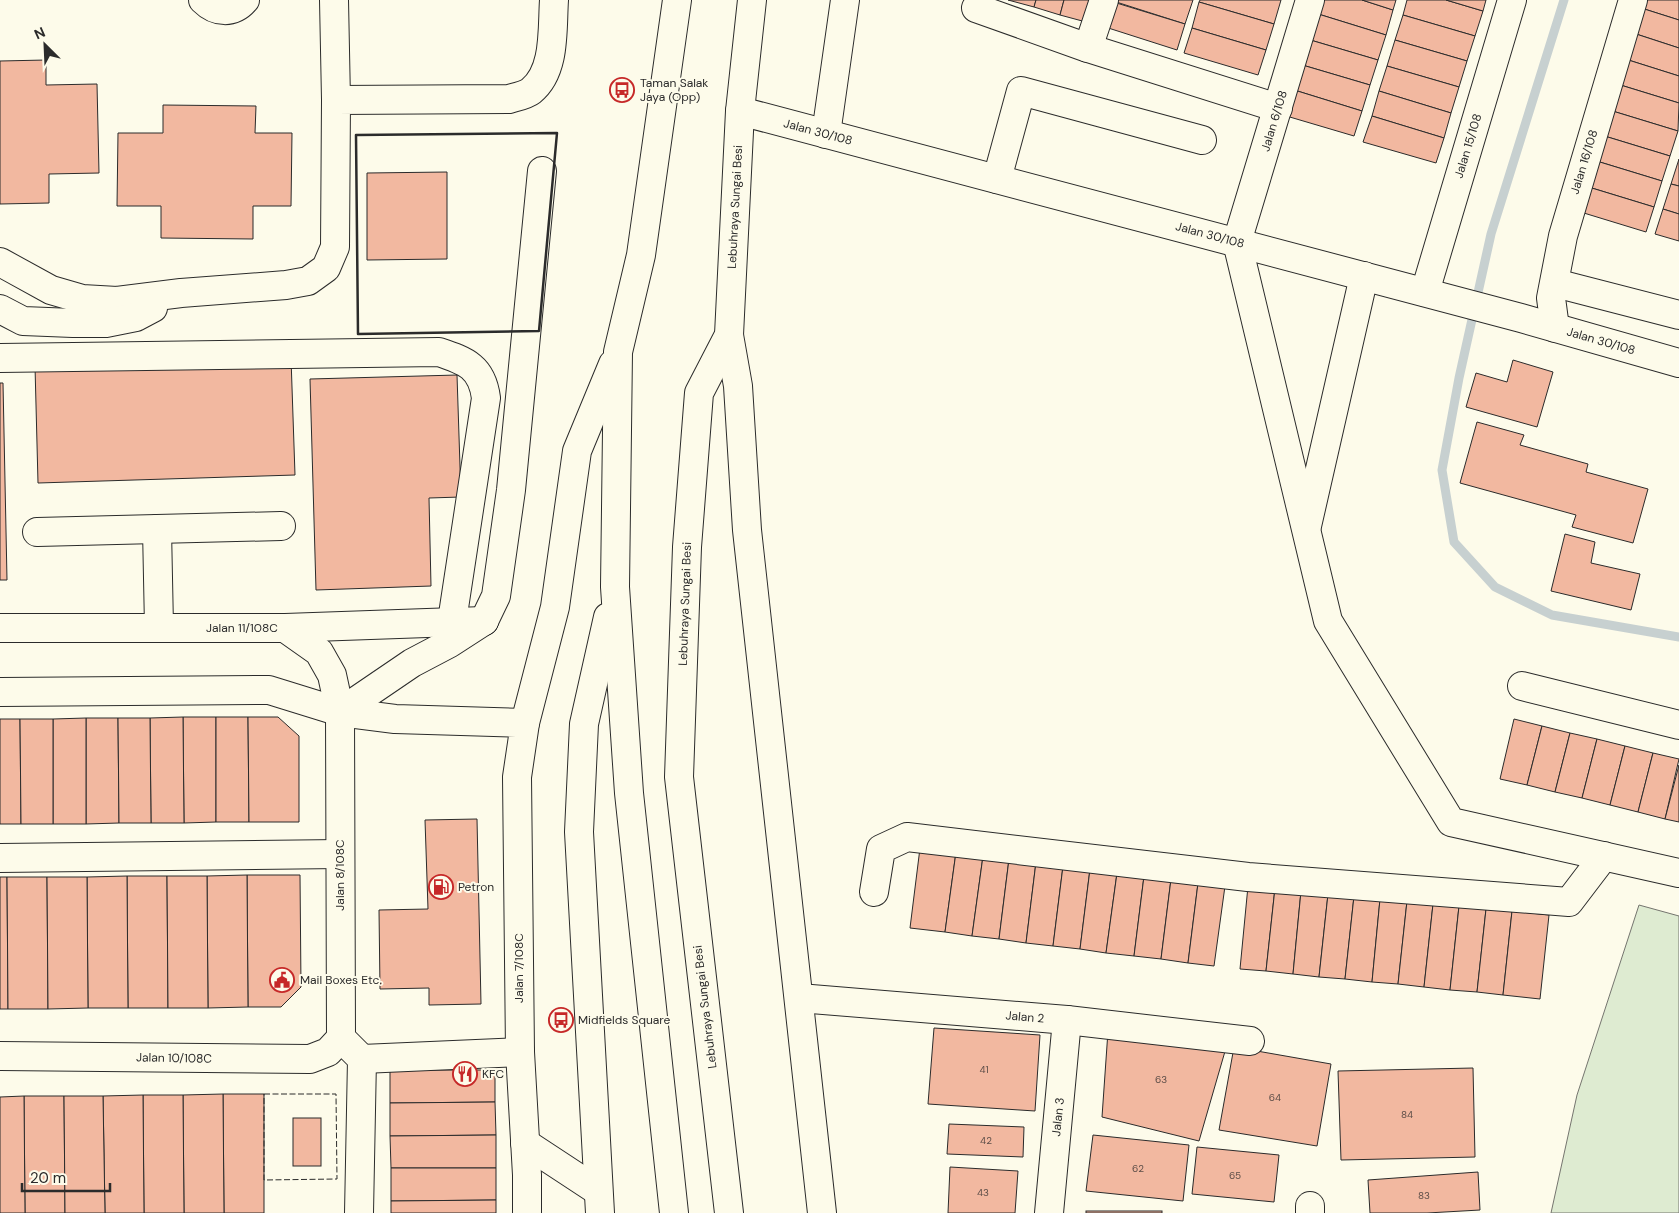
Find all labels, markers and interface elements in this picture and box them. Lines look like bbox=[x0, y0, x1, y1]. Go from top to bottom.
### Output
north arrow bbox=[20, 20, 70, 70]
text: N bbox=[31, 23, 48, 43]
place label: Taman Salak Jaya (Opp) bbox=[640, 75, 708, 105]
bus stop icon: Taman Salak Jaya (Opp) bbox=[609, 77, 635, 103]
street label: Jalan 6/108 bbox=[1257, 89, 1291, 153]
street label: Jalan 15/108 bbox=[1451, 112, 1485, 180]
street label: Jalan 30/108 bbox=[782, 115, 854, 149]
street label: Jalan 16/108 bbox=[1567, 128, 1601, 196]
street label: Lebuhraya Sungai Besi bbox=[724, 145, 746, 269]
street label: Jalan 30/108 bbox=[1174, 218, 1246, 252]
street label: Jalan 30/108 bbox=[1565, 324, 1637, 358]
street label: Lebuhraya Sungai Besi bbox=[675, 542, 695, 666]
street label: Jalan 11/108C bbox=[206, 620, 278, 636]
street label: Jalan 8/108C bbox=[332, 839, 348, 911]
fuel station icon: Petron bbox=[428, 874, 454, 900]
place label: Petron bbox=[458, 879, 494, 895]
street label: Jalan 7/108C bbox=[511, 933, 527, 1003]
street label: Lebuhraya Sungai Besi bbox=[689, 944, 720, 1069]
public building icon: Mail Boxes Etc. bbox=[269, 967, 295, 993]
place label: Mail Boxes Etc. bbox=[300, 972, 382, 988]
bus stop icon: Midfields Square bbox=[548, 1007, 574, 1033]
street label: Jalan 2 bbox=[1005, 1007, 1045, 1027]
place label: Midfields Square bbox=[578, 1012, 671, 1028]
street label: Jalan 10/108C bbox=[136, 1049, 212, 1067]
restaurant icon: KFC bbox=[452, 1061, 478, 1087]
house number: 41 bbox=[979, 1063, 989, 1076]
place label: KFC bbox=[482, 1066, 504, 1082]
house number: 63 bbox=[1155, 1073, 1167, 1086]
house number: 64 bbox=[1269, 1091, 1281, 1104]
street label: Jalan 3 bbox=[1048, 1097, 1068, 1137]
house number: 84 bbox=[1401, 1108, 1413, 1121]
house number: 42 bbox=[980, 1134, 992, 1147]
scale bar bbox=[22, 1160, 110, 1192]
house number: 62 bbox=[1132, 1162, 1144, 1175]
text: 20 m bbox=[30, 1168, 66, 1188]
house number: 65 bbox=[1229, 1169, 1241, 1182]
house number: 43 bbox=[977, 1186, 989, 1199]
house number: 83 bbox=[1418, 1189, 1430, 1202]

